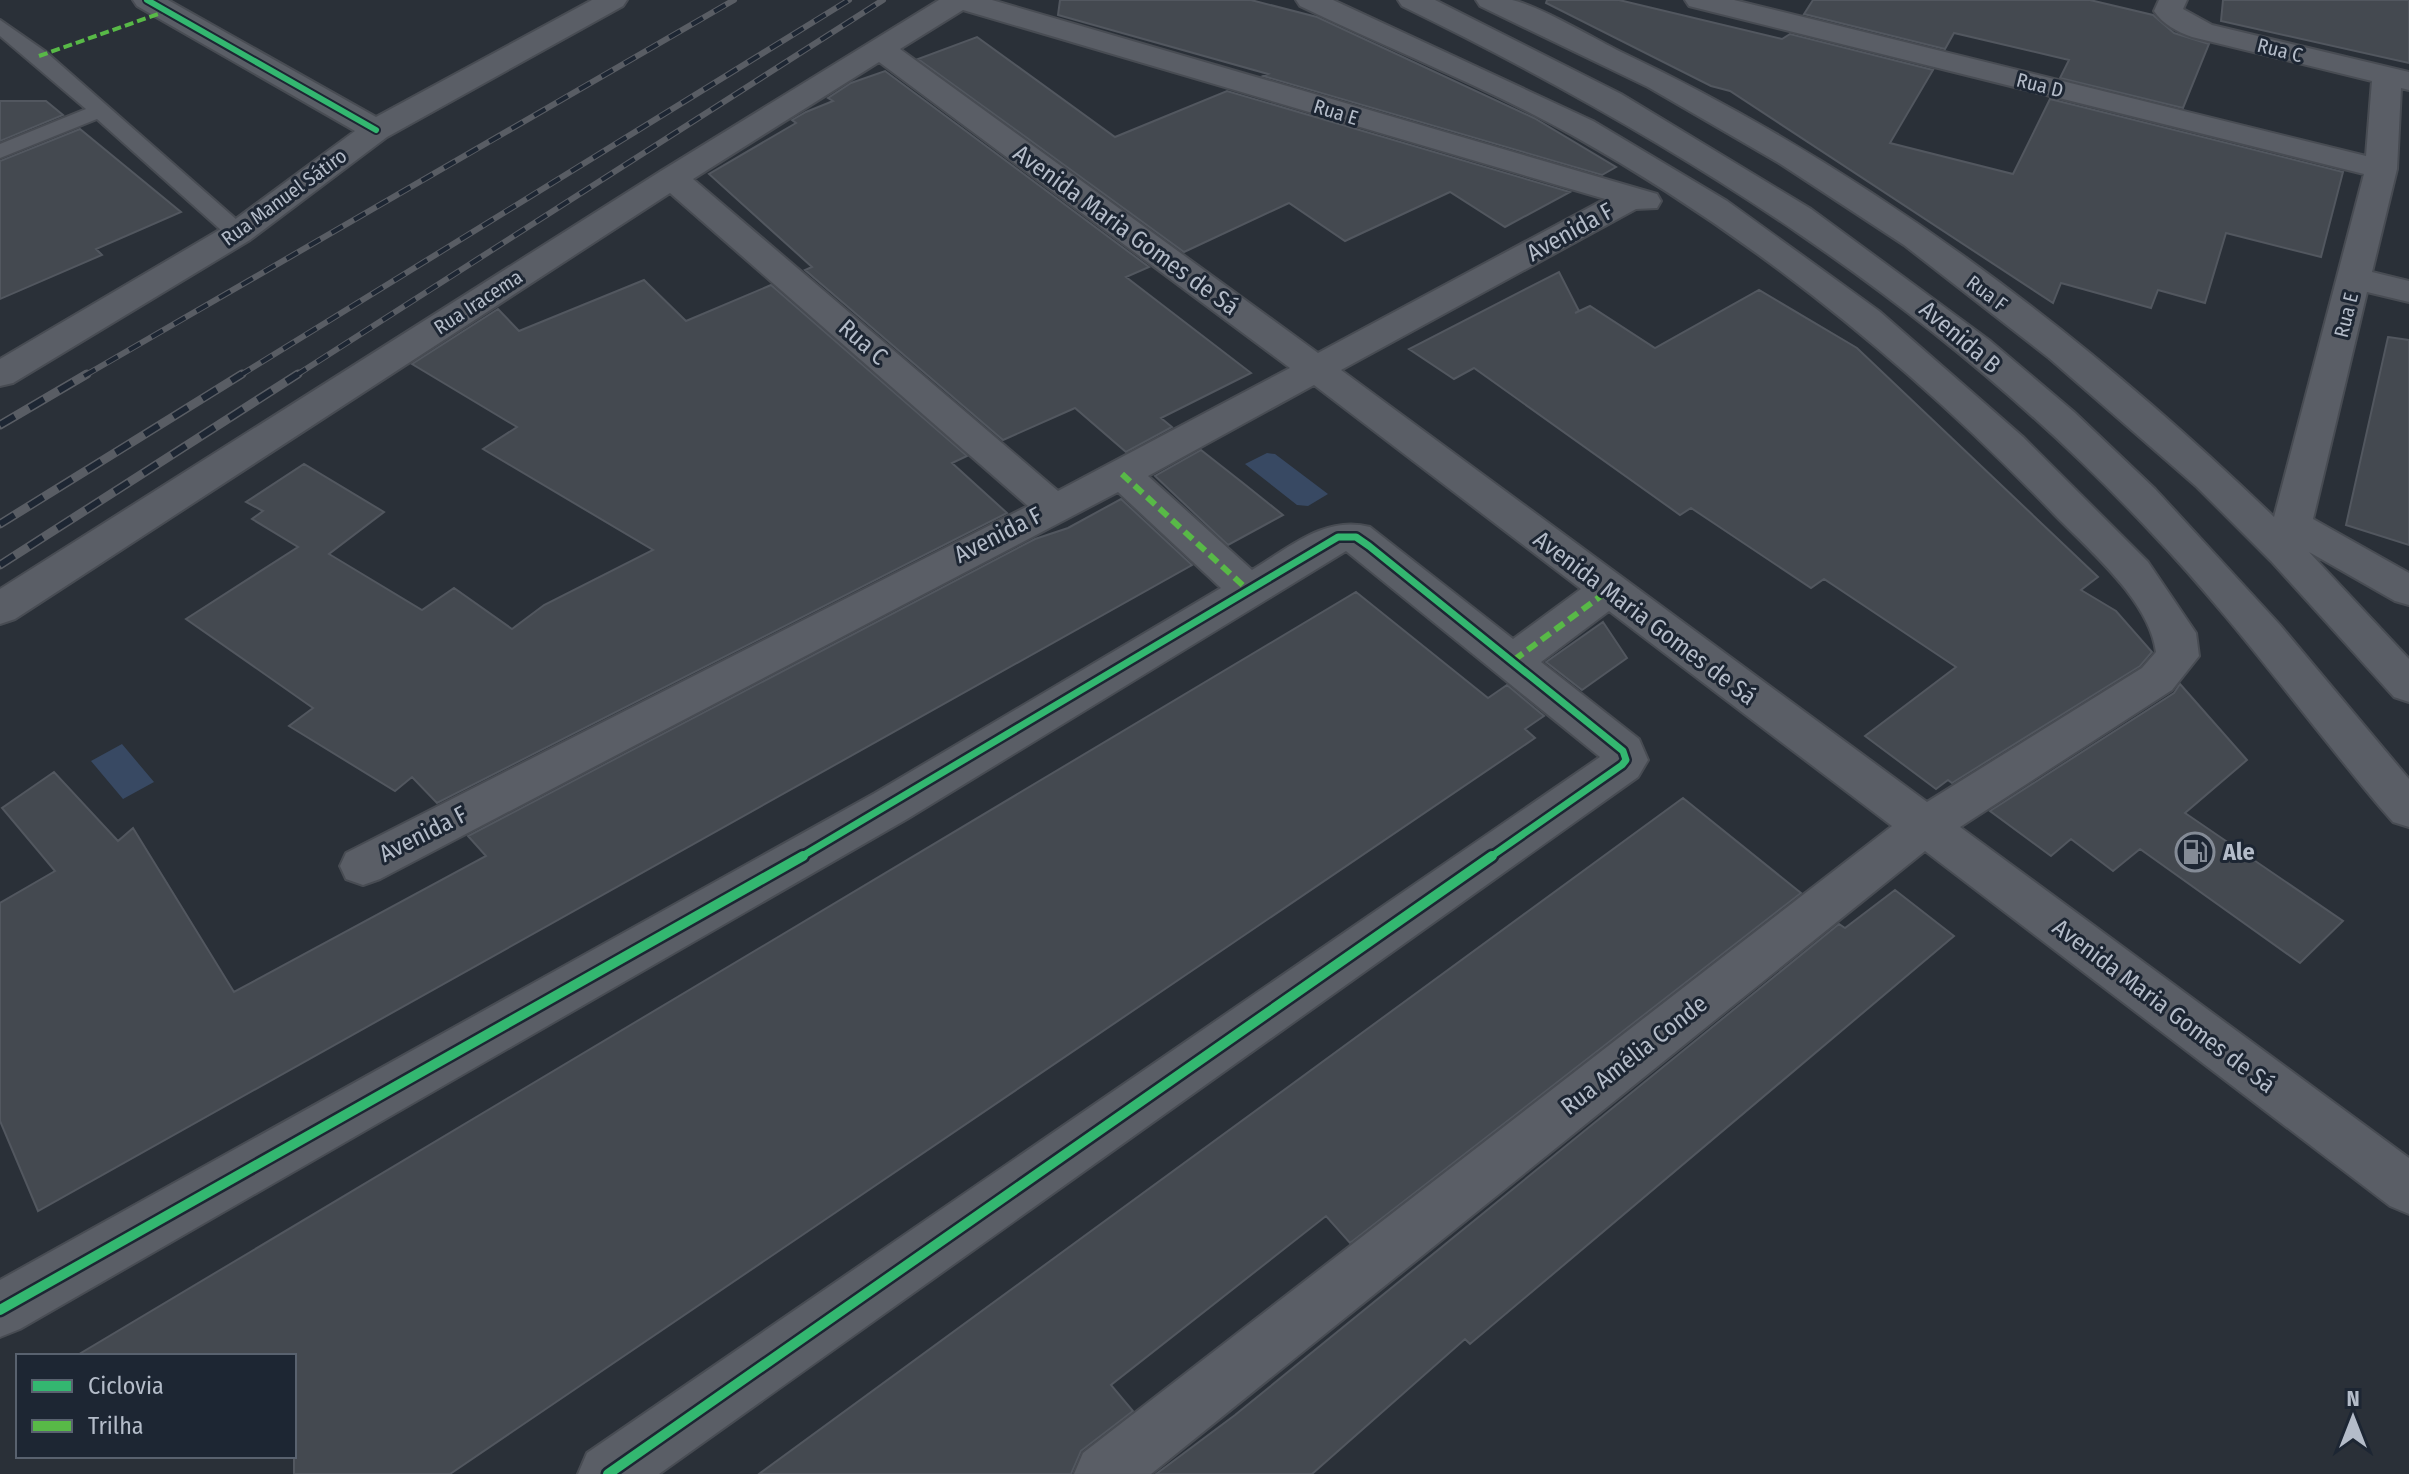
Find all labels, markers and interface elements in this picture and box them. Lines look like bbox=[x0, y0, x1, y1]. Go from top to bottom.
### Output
street label: Rua C bbox=[2255, 33, 2305, 67]
street label: Rua D bbox=[2014, 68, 2066, 102]
street label: Rua E bbox=[1311, 94, 1361, 130]
street label: Avenida Maria Gomes de Sá bbox=[1008, 139, 1244, 321]
street label: Rua Manuel Sátiro bbox=[217, 144, 351, 250]
street label: Avenida F bbox=[1522, 197, 1619, 267]
street label: Rua Iracema bbox=[429, 265, 527, 339]
street label: Rua F bbox=[1962, 270, 2012, 316]
street label: Rua E bbox=[2329, 290, 2363, 340]
street label: Avenida B bbox=[1914, 295, 2006, 379]
street label: Rua C bbox=[833, 313, 893, 371]
street label: Avenida F bbox=[950, 501, 1047, 569]
street label: Avenida Maria Gomes de Sá bbox=[1528, 525, 1762, 711]
street label: Avenida F bbox=[375, 800, 472, 868]
fuel station icon: Ale bbox=[2174, 831, 2216, 873]
place label: Ale bbox=[2222, 838, 2255, 866]
street label: Avenida Maria Gomes de Sá bbox=[2047, 913, 2281, 1099]
street label: Rua Amélia Conde bbox=[1555, 989, 1713, 1121]
legend bbox=[16, 1354, 296, 1458]
text: Ciclovia bbox=[88, 1372, 164, 1400]
north arrow bbox=[2313, 1378, 2393, 1458]
text: N bbox=[2346, 1385, 2360, 1412]
text: Trilha bbox=[88, 1412, 144, 1440]

